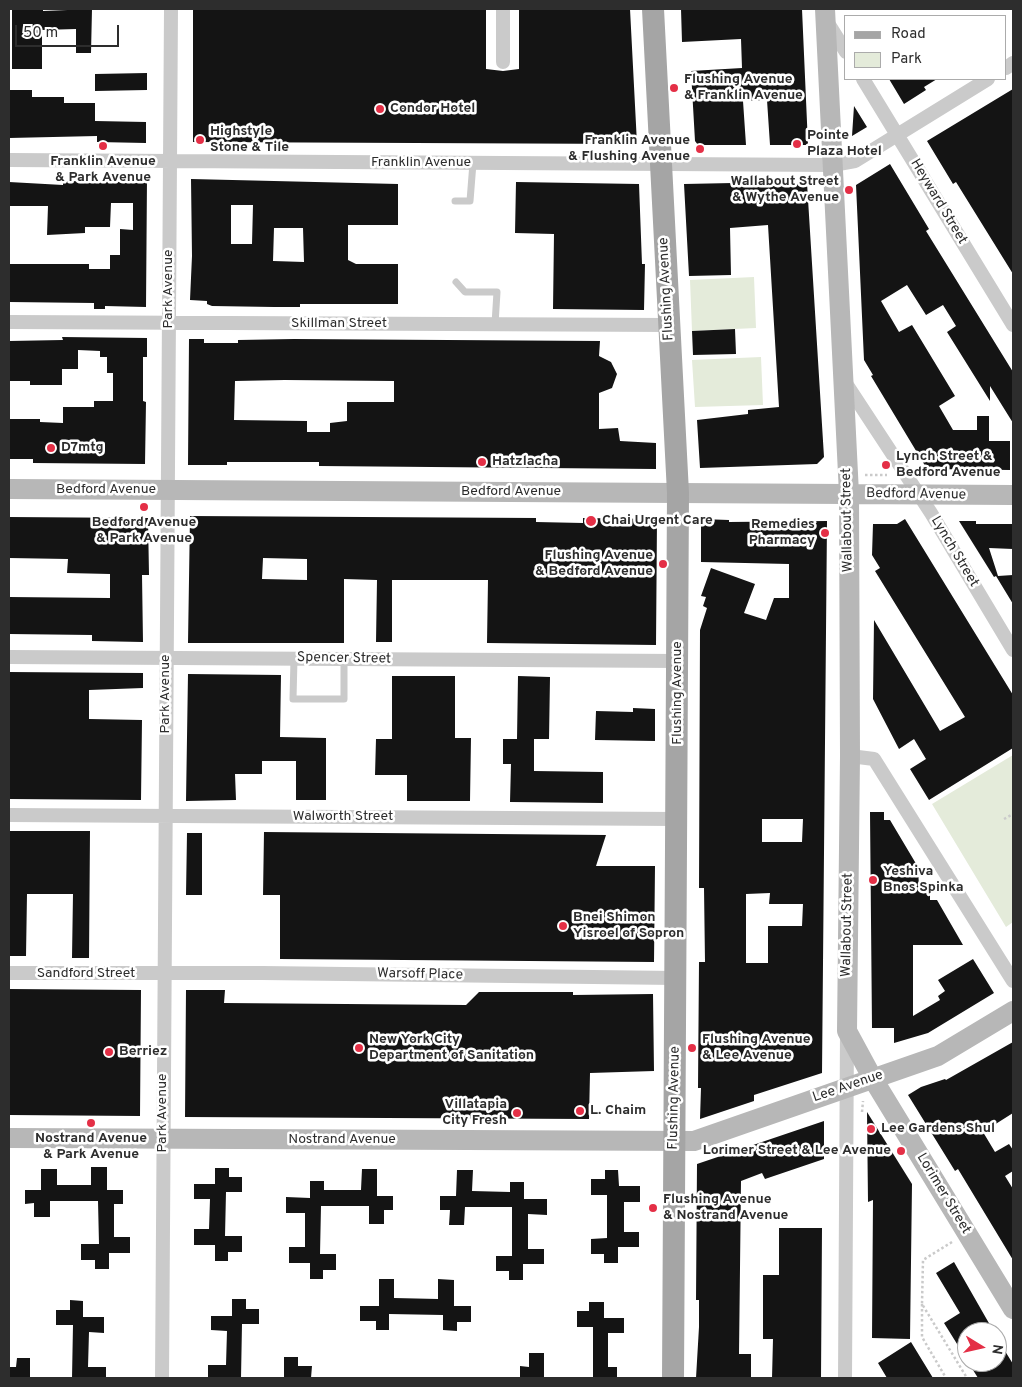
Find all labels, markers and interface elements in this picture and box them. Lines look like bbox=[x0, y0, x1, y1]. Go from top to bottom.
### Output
scale bar bbox=[18, 15, 121, 47]
legend bbox=[844, 15, 1007, 80]
text: 50 m bbox=[23, 24, 58, 43]
text: Road bbox=[891, 25, 926, 44]
text: Park bbox=[891, 50, 922, 69]
place label: Flushing Avenue & Franklin Avenue bbox=[684, 72, 803, 104]
marker: Flushing Avenue & Franklin Avenue bbox=[668, 82, 680, 94]
place label: Condor Hotel bbox=[390, 101, 475, 117]
marker: Condor Hotel bbox=[374, 103, 386, 115]
place label: Highstyle Stone & Tile bbox=[210, 124, 289, 156]
place label: Pointe Plaza Hotel bbox=[807, 128, 882, 160]
place label: Franklin Avenue & Flushing Avenue bbox=[568, 133, 690, 166]
marker: Highstyle Stone & Tile bbox=[194, 134, 206, 146]
marker: Pointe Plaza Hotel bbox=[791, 138, 803, 150]
marker: Franklin Avenue & Park Avenue bbox=[97, 140, 109, 152]
marker: Franklin Avenue & Flushing Avenue bbox=[694, 143, 706, 155]
place label: Franklin Avenue & Park Avenue bbox=[50, 154, 156, 186]
street label: Franklin Avenue bbox=[371, 155, 471, 171]
street label: Heyward Street bbox=[906, 156, 970, 248]
place label: Wallabout Street & Wythe Avenue bbox=[730, 174, 839, 206]
marker: Wallabout Street & Wythe Avenue bbox=[843, 184, 855, 196]
street label: Flushing Avenue bbox=[656, 237, 678, 341]
street label: Park Avenue bbox=[161, 250, 177, 328]
street label: Skillman Street bbox=[291, 316, 387, 332]
place label: D7mtg bbox=[61, 440, 104, 456]
marker: D7mtg bbox=[45, 442, 57, 454]
place label: Lynch Street & Bedford Avenue bbox=[896, 449, 1000, 482]
place label: Hatzlacha bbox=[492, 454, 558, 470]
marker: Hatzlacha bbox=[476, 456, 488, 468]
marker: Lynch Street & Bedford Avenue bbox=[880, 459, 892, 471]
street label: Wallabout Street bbox=[839, 468, 857, 572]
street label: Bedford Avenue bbox=[56, 482, 156, 498]
street label: Bedford Avenue bbox=[461, 484, 561, 500]
street label: Bedford Avenue bbox=[866, 486, 966, 504]
marker: Bedford Avenue & Park Avenue bbox=[138, 501, 150, 513]
place label: Chai Urgent Care bbox=[602, 513, 713, 529]
marker: Chai Urgent Care bbox=[584, 514, 598, 528]
street label: Lynch Street bbox=[926, 514, 982, 590]
place label: Bedford Avenue & Park Avenue bbox=[92, 515, 196, 548]
place label: Remedies Pharmacy bbox=[749, 517, 815, 550]
marker: Remedies Pharmacy bbox=[819, 527, 831, 539]
place label: Flushing Avenue & Bedford Avenue bbox=[535, 548, 653, 580]
marker: Flushing Avenue & Bedford Avenue bbox=[657, 558, 669, 570]
street label: Flushing Avenue bbox=[670, 641, 686, 745]
street label: Spencer Street bbox=[297, 650, 391, 668]
street label: Park Avenue bbox=[158, 655, 174, 733]
street label: Walworth Street bbox=[293, 809, 393, 825]
place label: Yeshiva Bnos Spinka bbox=[883, 864, 964, 896]
street label: Wallabout Street bbox=[839, 873, 857, 977]
marker: Yeshiva Bnos Spinka bbox=[867, 874, 879, 886]
place label: Bnei Shimon Yisroel of Sopron bbox=[573, 910, 684, 942]
marker: Bnei Shimon Yisroel of Sopron bbox=[557, 920, 569, 932]
street label: Sandford Street bbox=[37, 966, 135, 982]
street label: Warsoff Place bbox=[377, 966, 463, 984]
place label: New York City Department of Sanitation bbox=[369, 1032, 534, 1064]
place label: Flushing Avenue & Lee Avenue bbox=[702, 1032, 810, 1064]
marker: New York City Department of Sanitation bbox=[353, 1042, 365, 1054]
marker: Flushing Avenue & Lee Avenue bbox=[686, 1042, 698, 1054]
place label: Berriez bbox=[119, 1044, 167, 1060]
marker: Berriez bbox=[103, 1046, 115, 1058]
street label: Flushing Avenue bbox=[666, 1046, 684, 1150]
street label: Lee Avenue bbox=[811, 1067, 885, 1107]
street label: Park Avenue bbox=[155, 1074, 171, 1152]
place label: Villatapia City Fresh bbox=[442, 1097, 507, 1130]
place label: L. Chaim bbox=[590, 1103, 646, 1119]
marker: L. Chaim bbox=[574, 1105, 586, 1117]
marker: Villatapia City Fresh bbox=[511, 1107, 523, 1119]
marker: Nostrand Avenue & Park Avenue bbox=[85, 1117, 97, 1129]
place label: Lee Gardens Shul bbox=[881, 1121, 995, 1137]
marker: Lee Gardens Shul bbox=[865, 1123, 877, 1135]
place label: Nostrand Avenue & Park Avenue bbox=[35, 1131, 147, 1164]
street label: Nostrand Avenue bbox=[288, 1132, 396, 1148]
place label: Lorimer Street & Lee Avenue bbox=[703, 1143, 891, 1159]
marker: Lorimer Street & Lee Avenue bbox=[895, 1145, 907, 1157]
street label: Lorimer Street bbox=[912, 1150, 974, 1238]
place label: Flushing Avenue & Nostrand Avenue bbox=[663, 1192, 788, 1224]
marker: Flushing Avenue & Nostrand Avenue bbox=[647, 1202, 659, 1214]
north arrow bbox=[957, 1322, 1007, 1372]
text: N bbox=[987, 1343, 1006, 1356]

